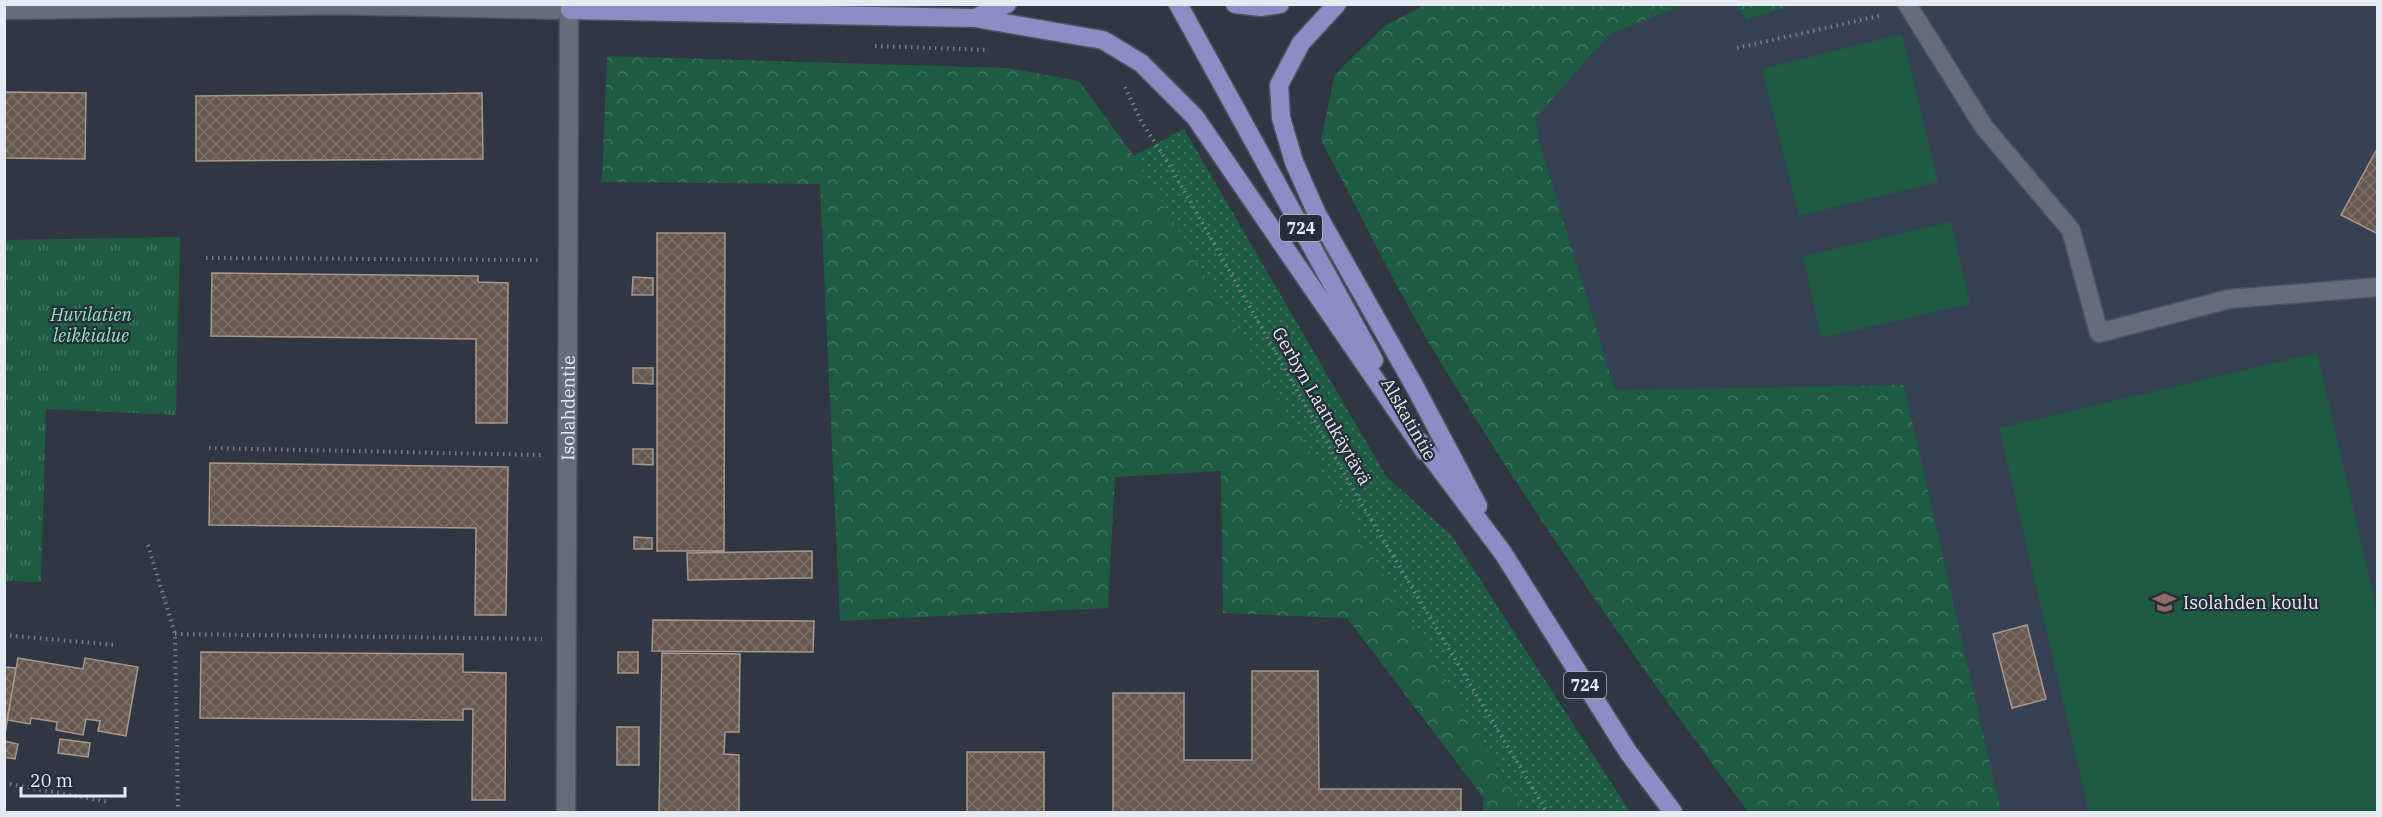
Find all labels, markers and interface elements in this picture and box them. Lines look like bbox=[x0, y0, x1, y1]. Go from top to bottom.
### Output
road number: 724 bbox=[1280, 215, 1322, 241]
park label: Huvilatien leikkialue bbox=[49, 303, 132, 347]
street label: Gerbyn Laatukäytävä bbox=[1267, 323, 1377, 489]
street label: Isolahdentie bbox=[556, 355, 579, 461]
street label: Alskatintie bbox=[1376, 374, 1442, 464]
school or university icon: Isolahden koulu bbox=[2152, 589, 2178, 615]
place label: Isolahden koulu bbox=[2183, 591, 2319, 614]
road number: 724 bbox=[1564, 672, 1606, 698]
scale bar bbox=[21, 760, 124, 798]
text: 20 m bbox=[30, 769, 73, 792]

